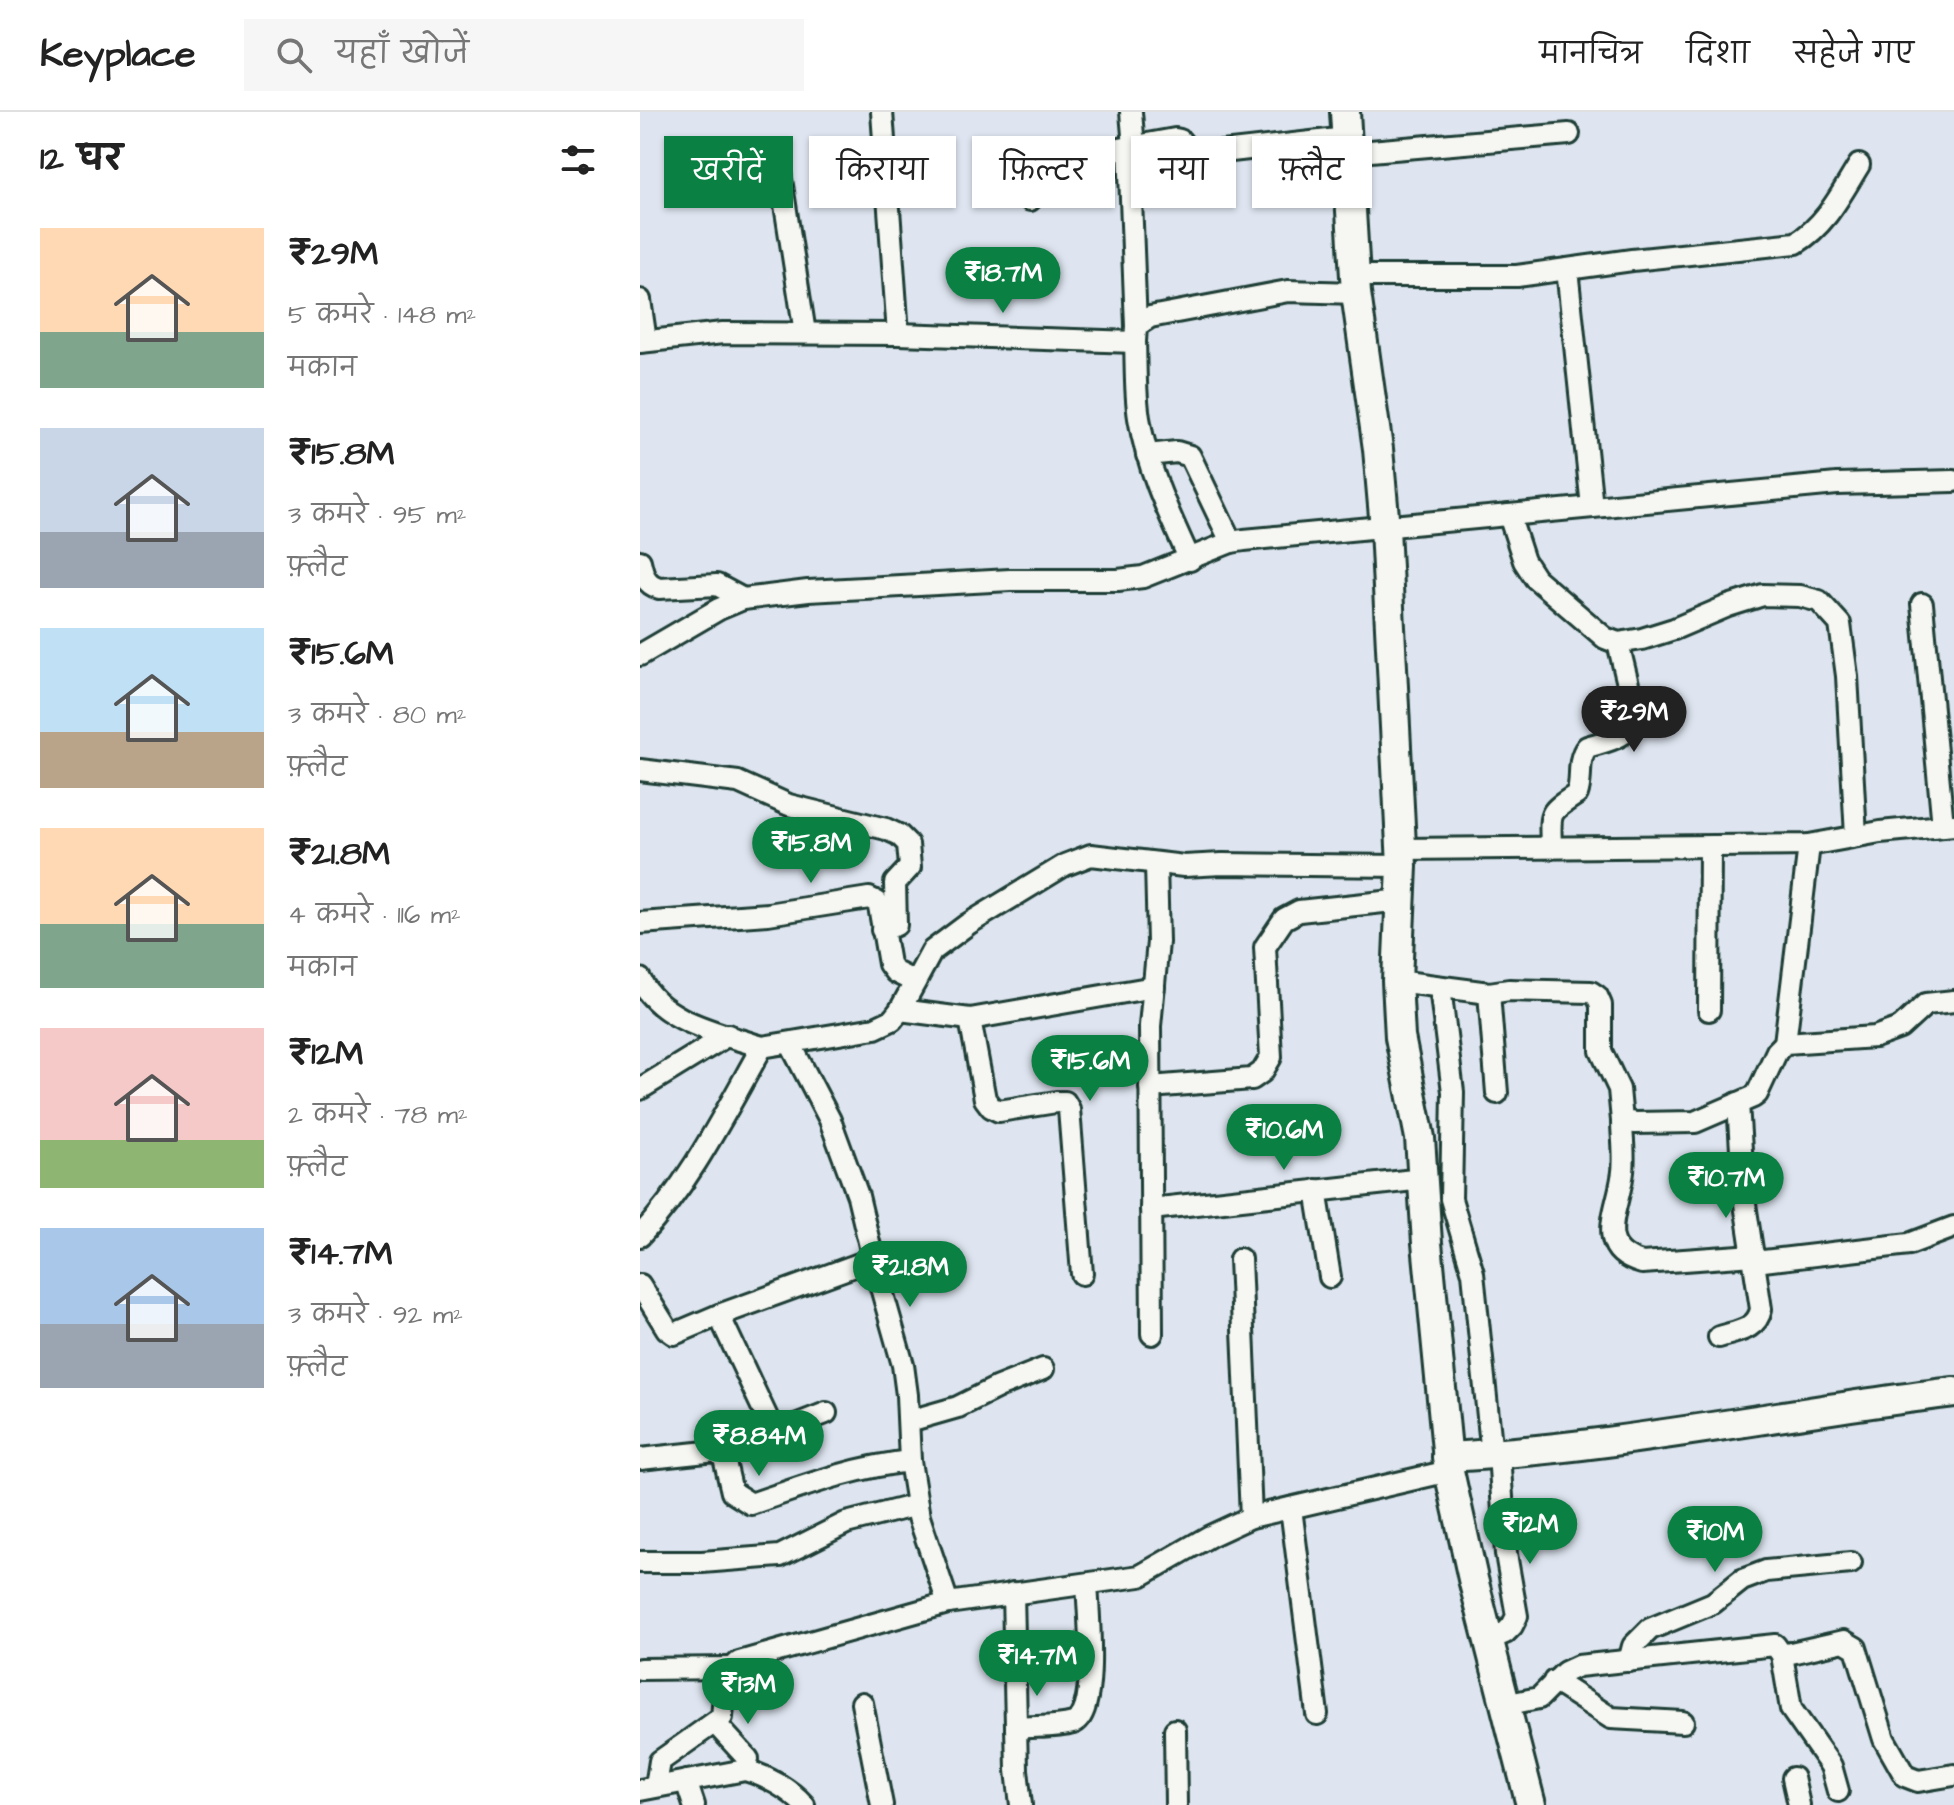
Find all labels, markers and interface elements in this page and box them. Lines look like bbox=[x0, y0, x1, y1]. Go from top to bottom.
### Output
search box bbox=[244, 19, 804, 91]
text: Keyplace bbox=[40, 29, 196, 81]
icon: search bbox=[272, 33, 316, 77]
text: यहाँ खोजें bbox=[336, 33, 469, 75]
text: मानचित्र bbox=[1539, 35, 1642, 74]
text: दिशा bbox=[1686, 35, 1750, 74]
text: सहेजे गए bbox=[1794, 35, 1914, 74]
text: 12 घर bbox=[40, 135, 123, 183]
chip: खरीदें bbox=[664, 136, 793, 208]
chip: किराया bbox=[809, 136, 956, 208]
chip: फ़िल्टर bbox=[972, 136, 1115, 208]
chip: नया bbox=[1131, 136, 1236, 208]
chip: फ़्लैट bbox=[1252, 136, 1372, 208]
icon: filters bbox=[556, 138, 600, 182]
text: ₹29M bbox=[288, 230, 378, 278]
pin: ₹18.7M bbox=[938, 247, 1068, 315]
text: ₹18.7M bbox=[963, 255, 1043, 291]
icon: home bbox=[104, 260, 200, 356]
text: 5 कमरे · 148 m² bbox=[288, 297, 476, 333]
text: मकान bbox=[288, 350, 357, 386]
text: ₹15.8M bbox=[288, 430, 395, 478]
icon: home bbox=[104, 460, 200, 556]
text: 3 कमरे · 95 m² bbox=[288, 497, 466, 533]
text: फ़्लैट bbox=[288, 550, 347, 586]
text: ₹15.6M bbox=[288, 630, 394, 678]
icon: home bbox=[104, 660, 200, 756]
pin: ₹29M bbox=[1587, 686, 1681, 754]
text: ₹29M bbox=[1599, 694, 1669, 730]
text: 3 कमरे · 80 m² bbox=[288, 697, 466, 733]
text: फ़्लैट bbox=[288, 750, 347, 786]
pin: ₹15.8M bbox=[746, 817, 876, 885]
text: ₹15.8M bbox=[770, 825, 852, 861]
text: ₹21.8M bbox=[288, 830, 390, 878]
icon: home bbox=[104, 860, 200, 956]
text: 4 कमरे · 116 m² bbox=[288, 897, 461, 933]
text: मकान bbox=[288, 950, 357, 986]
text: ₹12M bbox=[288, 1030, 363, 1078]
pin: ₹15.6M bbox=[1025, 1035, 1155, 1103]
text: ₹15.6M bbox=[1049, 1043, 1131, 1079]
icon: home bbox=[104, 1060, 200, 1156]
text: 2 कमरे · 78 m² bbox=[288, 1097, 468, 1133]
pin: ₹10.6M bbox=[1219, 1104, 1349, 1172]
text: ₹10.6M bbox=[1244, 1112, 1324, 1148]
text: फ़्लैट bbox=[288, 1150, 347, 1186]
pin: ₹10.7M bbox=[1661, 1152, 1791, 1220]
text: ₹10.7M bbox=[1687, 1160, 1765, 1196]
text: ₹14.7M bbox=[288, 1230, 393, 1278]
pin: ₹21.8M bbox=[845, 1241, 975, 1309]
text: ₹21.8M bbox=[871, 1249, 949, 1285]
icon: home bbox=[104, 1260, 200, 1356]
text: 3 कमरे · 92 m² bbox=[288, 1297, 463, 1333]
text: फ़्लैट bbox=[288, 1350, 347, 1386]
pin: ₹8.84M bbox=[694, 1410, 824, 1478]
text: ₹8.84M bbox=[712, 1418, 806, 1454]
pin: ₹12M bbox=[1483, 1498, 1577, 1566]
text: ₹12M bbox=[1501, 1506, 1559, 1542]
pin: ₹10M bbox=[1668, 1506, 1762, 1574]
text: ₹10M bbox=[1685, 1514, 1745, 1550]
pin: ₹14.7M bbox=[972, 1630, 1102, 1698]
text: ₹14.7M bbox=[997, 1638, 1077, 1674]
pin: ₹13M bbox=[701, 1658, 795, 1726]
text: ₹13M bbox=[720, 1666, 776, 1702]

